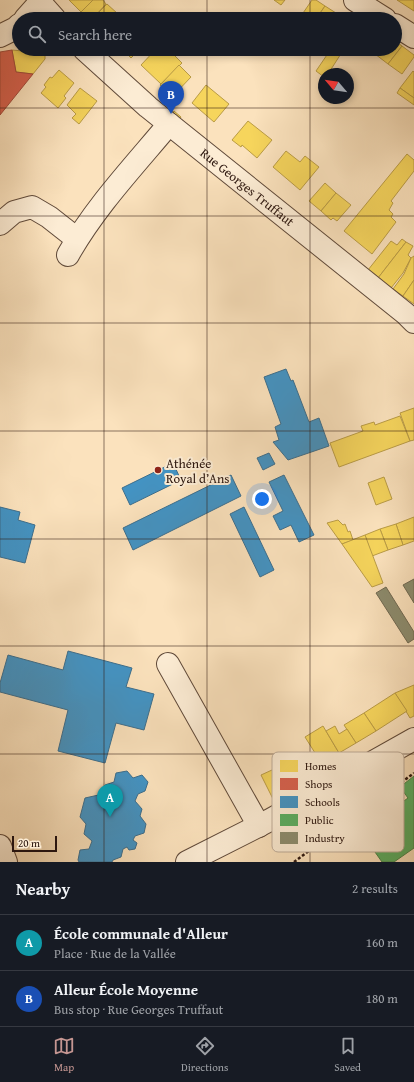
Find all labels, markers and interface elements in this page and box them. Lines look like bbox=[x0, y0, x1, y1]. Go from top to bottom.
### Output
search box bbox=[12, 12, 402, 56]
icon: search bbox=[26, 23, 48, 45]
text: Search here bbox=[58, 24, 132, 45]
north arrow bbox=[318, 68, 354, 104]
pin: B bbox=[158, 81, 184, 114]
street label: Rue Georges Truffaut bbox=[196, 143, 299, 231]
place label: Athénée Royal d’Ans bbox=[166, 454, 229, 488]
marker: Athénée Royal d’Ans bbox=[153, 465, 163, 475]
your location bbox=[252, 489, 272, 509]
legend bbox=[272, 752, 404, 852]
text: Homes bbox=[305, 758, 336, 774]
text: Shops bbox=[305, 776, 332, 792]
pin: A bbox=[97, 784, 123, 817]
text: Schools bbox=[305, 794, 340, 810]
text: Public bbox=[305, 812, 334, 828]
text: Industry bbox=[305, 830, 345, 846]
scale bar bbox=[12, 834, 57, 853]
text: 20 m bbox=[18, 835, 40, 851]
text: Nearby bbox=[16, 876, 70, 901]
text: 2 results bbox=[352, 879, 398, 898]
text: École communale d'Alleur bbox=[54, 923, 228, 944]
text: A bbox=[25, 933, 33, 952]
text: 160 m bbox=[366, 933, 398, 952]
text: Place · Rue de la Vallée bbox=[54, 944, 176, 963]
text: Alleur École Moyenne bbox=[54, 979, 198, 1000]
text: B bbox=[25, 989, 33, 1008]
text: 180 m bbox=[366, 989, 398, 1008]
text: Bus stop · Rue Georges Truffaut bbox=[54, 1000, 223, 1019]
tab: Map bbox=[53, 1035, 75, 1075]
tab: Directions bbox=[181, 1035, 228, 1075]
tab: Saved bbox=[334, 1035, 361, 1075]

